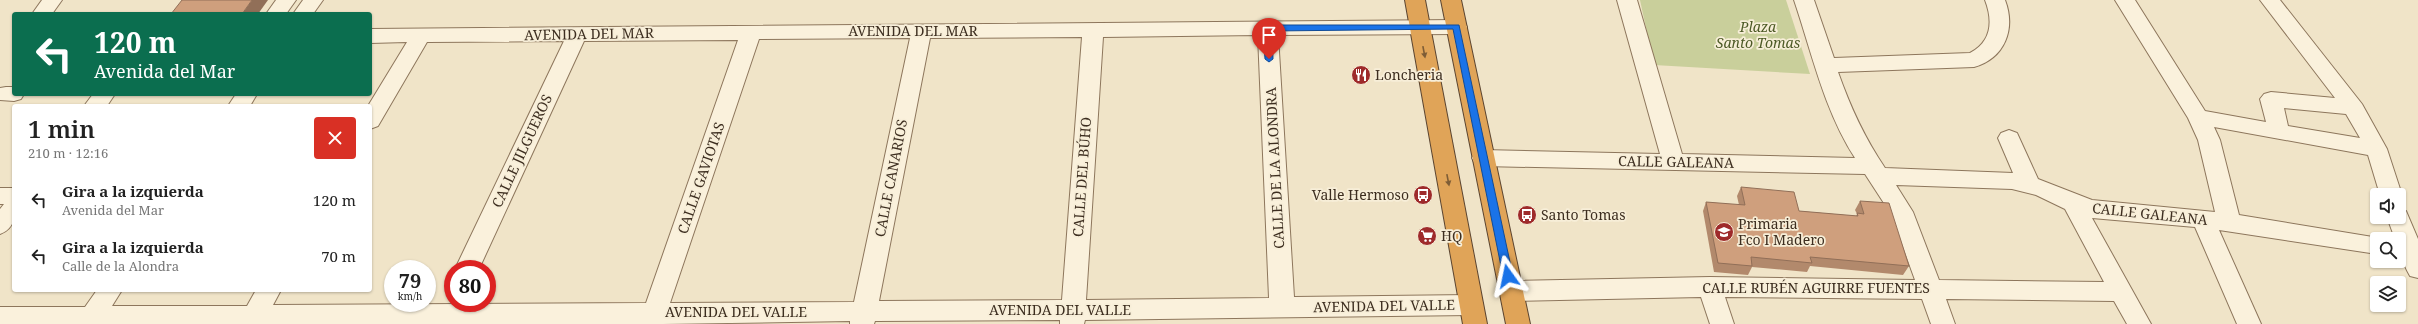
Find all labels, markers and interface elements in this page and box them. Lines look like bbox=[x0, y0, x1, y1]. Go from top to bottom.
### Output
park label: Plaza Santo Tomas bbox=[1716, 17, 1801, 52]
pin bbox=[1252, 18, 1286, 59]
street label: AVENIDA DEL MAR bbox=[848, 21, 979, 40]
text: 120 m bbox=[94, 23, 176, 61]
street label: AVENIDA DEL MAR bbox=[524, 23, 655, 44]
icon: arrive bbox=[1258, 24, 1280, 46]
icon: left bbox=[28, 28, 80, 80]
one-way arrow bbox=[1422, 46, 1428, 58]
text: Avenida del Mar bbox=[94, 59, 235, 83]
restaurant icon: Loncheria bbox=[1350, 64, 1372, 86]
place label: Loncheria bbox=[1375, 65, 1443, 84]
street label: CALLE DE LA ALONDRA bbox=[1261, 87, 1288, 249]
street label: CALLE JILGUEROS bbox=[487, 91, 556, 210]
text: 1 min bbox=[28, 112, 95, 145]
street label: CALLE DEL BÚHO bbox=[1068, 116, 1095, 238]
button: close bbox=[314, 117, 356, 159]
street label: CALLE CANARIOS bbox=[870, 117, 911, 238]
street label: CALLE GAVIOTAS bbox=[673, 119, 729, 236]
text: 210 m · 12:16 bbox=[28, 144, 108, 162]
street label: CALLE GALEANA bbox=[1618, 151, 1734, 172]
one-way arrow bbox=[1445, 174, 1451, 186]
text: Gira a la izquierda bbox=[62, 181, 204, 201]
bus stop icon: Valle Hermoso bbox=[1412, 184, 1434, 206]
place label: Valle Hermoso bbox=[1312, 185, 1409, 204]
map controls bbox=[2370, 188, 2406, 312]
button: sound bbox=[2370, 188, 2406, 224]
icon: left bbox=[28, 189, 50, 211]
text: 120 m bbox=[313, 190, 356, 210]
street label: CALLE GALEANA bbox=[2091, 198, 2209, 229]
text: Avenida del Mar bbox=[62, 201, 164, 219]
bus stop icon: Santo Tomas bbox=[1516, 204, 1538, 226]
place label: Santo Tomas bbox=[1541, 205, 1626, 224]
place label: Primaria Fco I Madero bbox=[1738, 214, 1825, 249]
school or university icon: Primaria Fco I Madero bbox=[1713, 221, 1735, 243]
supermarket icon: HQ bbox=[1416, 225, 1438, 247]
place label: HQ bbox=[1441, 226, 1463, 245]
button: search bbox=[2370, 232, 2406, 268]
text: Gira a la izquierda bbox=[62, 237, 204, 257]
icon: left bbox=[28, 245, 50, 267]
text: 70 m bbox=[321, 246, 356, 266]
position arrow bbox=[1487, 255, 1529, 297]
text: Calle de la Alondra bbox=[62, 257, 179, 275]
speed limit sign: 80 bbox=[444, 260, 496, 312]
text: 79 bbox=[399, 267, 421, 294]
button: layers bbox=[2370, 276, 2406, 312]
street label: CALLE RUBÉN AGUIRRE FUENTES bbox=[1702, 278, 1930, 297]
text: km/h bbox=[398, 289, 422, 303]
street label: AVENIDA DEL VALLE bbox=[1313, 295, 1455, 316]
street label: AVENIDA DEL VALLE bbox=[989, 300, 1131, 319]
street label: AVENIDA DEL VALLE bbox=[665, 302, 807, 321]

